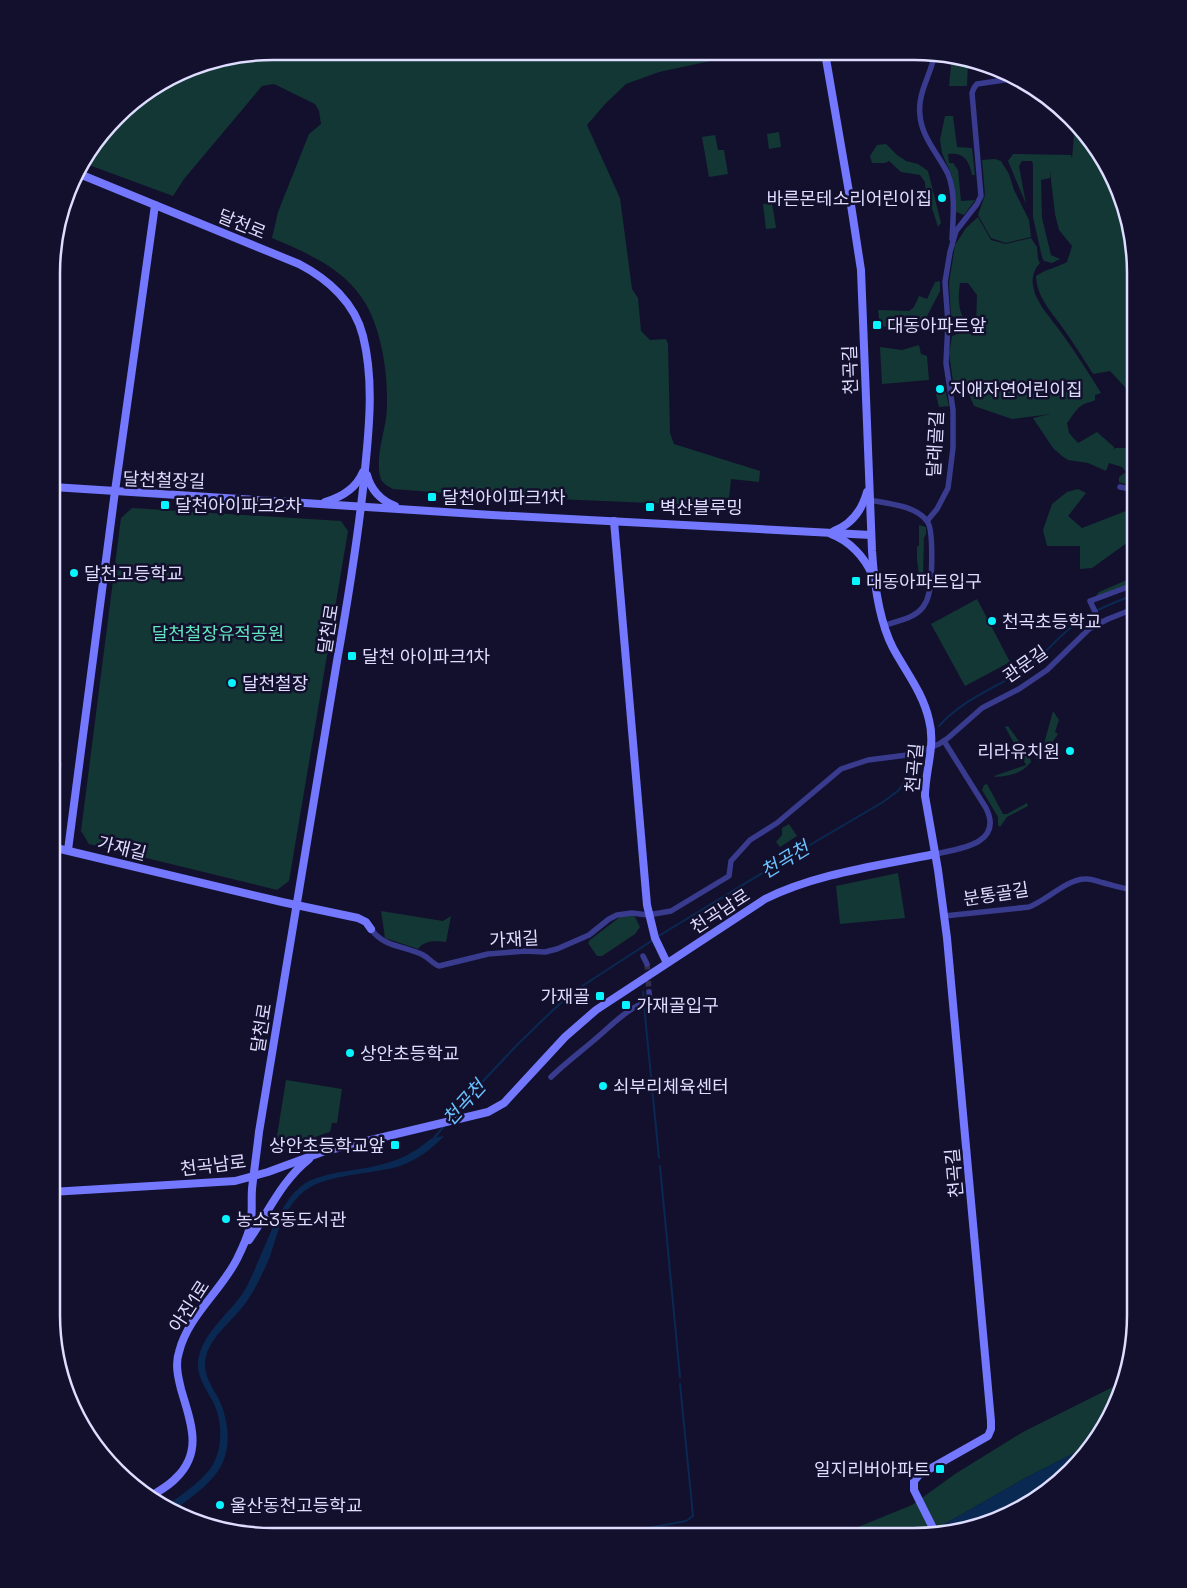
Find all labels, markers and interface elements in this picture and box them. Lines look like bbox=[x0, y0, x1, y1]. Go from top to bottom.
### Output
place label: 바른몬테소리어린이집 bbox=[766, 187, 932, 210]
marker: 바른몬테소리어린이집 bbox=[936, 192, 948, 204]
street label: 달천로 bbox=[215, 204, 269, 244]
place label: 대동아파트앞 bbox=[887, 314, 986, 337]
marker: 대동아파트앞 bbox=[871, 319, 883, 331]
street label: 천곡길 bbox=[838, 345, 862, 395]
place label: 지애자연어린이집 bbox=[950, 378, 1082, 401]
marker: 지애자연어린이집 bbox=[934, 383, 946, 395]
street label: 달래골길 bbox=[922, 410, 948, 478]
street label: 달천철장길 bbox=[122, 467, 206, 493]
place label: 달천아이파크1차 bbox=[442, 486, 566, 509]
marker: 달천아이파크1차 bbox=[426, 491, 438, 503]
place label: 달천아이파크2차 bbox=[175, 494, 302, 517]
place label: 벽산블루밍 bbox=[660, 496, 743, 519]
marker: 달천아이파크2차 bbox=[159, 499, 171, 511]
marker: 벽산블루밍 bbox=[644, 501, 656, 513]
place label: 달천고등학교 bbox=[84, 562, 183, 585]
marker: 달천고등학교 bbox=[68, 567, 80, 579]
place label: 대동아파트입구 bbox=[866, 570, 982, 593]
marker: 대동아파트입구 bbox=[850, 575, 862, 587]
street label: 달천로 bbox=[313, 603, 343, 655]
place label: 천곡초등학교 bbox=[1002, 610, 1101, 633]
marker: 천곡초등학교 bbox=[986, 615, 998, 627]
park label: 달천철장유적공원 bbox=[152, 622, 284, 645]
street label: 관문길 bbox=[998, 640, 1052, 688]
place label: 달천 아이파크1차 bbox=[362, 645, 491, 668]
marker: 달천 아이파크1차 bbox=[346, 650, 358, 662]
place label: 달천철장 bbox=[242, 672, 308, 695]
marker: 달천철장 bbox=[226, 677, 238, 689]
place label: 리라유치원 bbox=[977, 740, 1060, 763]
street label: 천곡길 bbox=[900, 742, 928, 794]
marker: 리라유치원 bbox=[1064, 745, 1076, 757]
street label: 가재길 bbox=[95, 831, 149, 865]
water label: 천곡천 bbox=[756, 835, 815, 884]
street label: 분통골길 bbox=[961, 877, 1031, 911]
street label: 천곡남로 bbox=[686, 883, 754, 939]
street label: 가재길 bbox=[489, 926, 539, 952]
place label: 가재골 bbox=[540, 985, 590, 1008]
marker: 가재골 bbox=[594, 990, 606, 1002]
place label: 가재골입구 bbox=[636, 994, 719, 1017]
marker: 가재골입구 bbox=[620, 999, 632, 1011]
street label: 달천로 bbox=[246, 1002, 276, 1054]
place label: 상안초등학교 bbox=[360, 1042, 459, 1065]
marker: 상안초등학교 bbox=[344, 1047, 356, 1059]
water label: 천곡천 bbox=[437, 1074, 492, 1131]
place label: 쇠부리체육센터 bbox=[613, 1075, 729, 1098]
marker: 쇠부리체육센터 bbox=[597, 1080, 609, 1092]
place label: 상안초등학교앞 bbox=[269, 1134, 385, 1157]
marker: 상안초등학교앞 bbox=[389, 1139, 401, 1151]
street label: 천곡길 bbox=[940, 1147, 968, 1199]
street label: 천곡남로 bbox=[179, 1150, 247, 1180]
place label: 농소3동도서관 bbox=[236, 1208, 347, 1231]
marker: 농소3동도서관 bbox=[220, 1213, 232, 1225]
street label: 아진1로 bbox=[164, 1276, 214, 1336]
place label: 일지리버아파트 bbox=[814, 1458, 930, 1481]
marker: 일지리버아파트 bbox=[934, 1463, 946, 1475]
place label: 울산동천고등학교 bbox=[230, 1494, 362, 1517]
marker: 울산동천고등학교 bbox=[214, 1499, 226, 1511]

